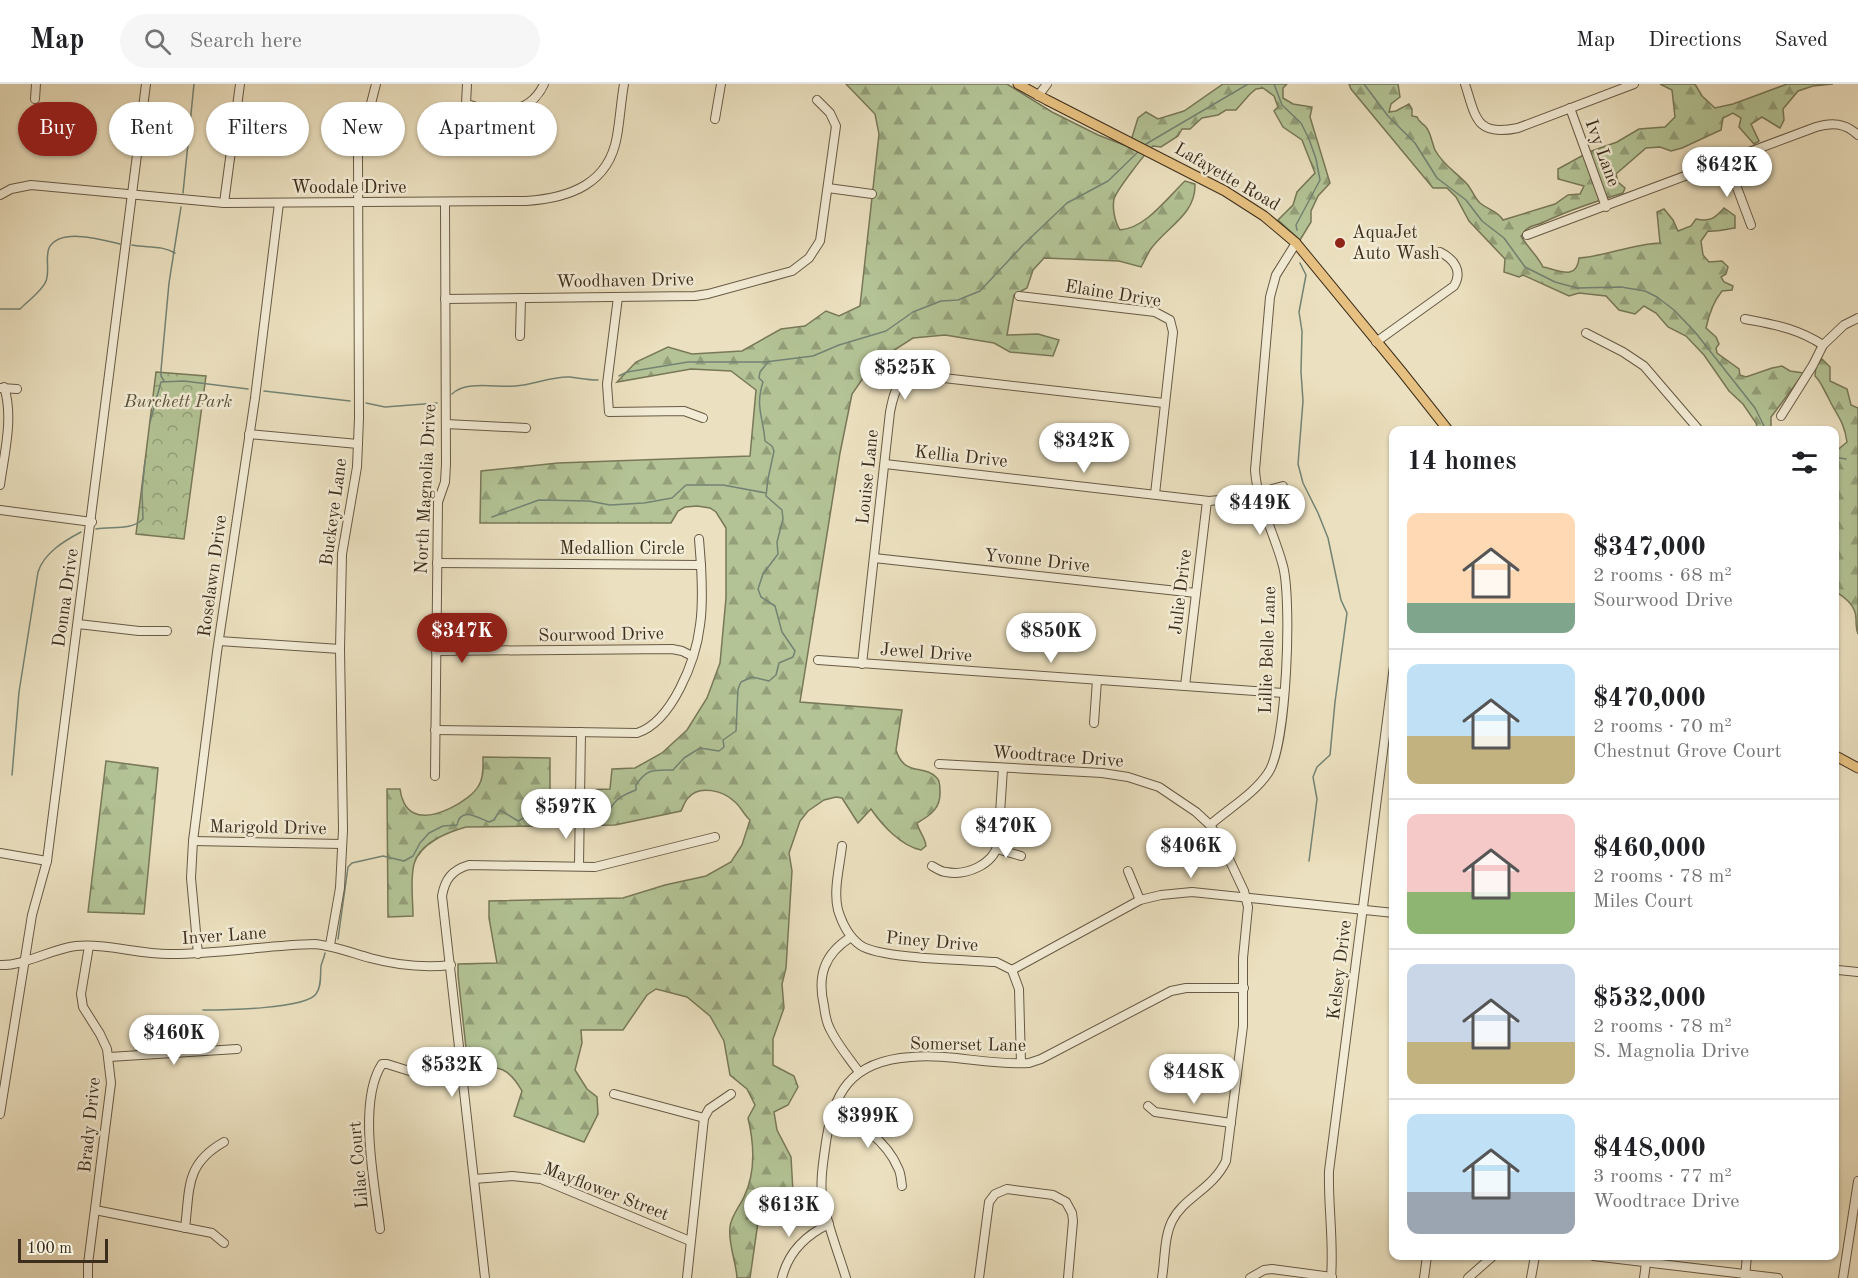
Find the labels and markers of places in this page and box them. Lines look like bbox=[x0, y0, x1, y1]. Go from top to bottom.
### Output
pin: $642K bbox=[1685, 147, 1769, 198]
place label: AquaJet Auto Wash bbox=[1352, 224, 1440, 263]
marker: AquaJet Auto Wash bbox=[1333, 236, 1347, 250]
pin: $525K bbox=[863, 350, 947, 401]
pin: $342K bbox=[1042, 423, 1126, 474]
pin: $449K bbox=[1218, 485, 1302, 536]
pin: $347K bbox=[420, 613, 504, 664]
pin: $850K bbox=[1009, 613, 1093, 664]
pin: $597K bbox=[524, 789, 608, 840]
pin: $470K bbox=[964, 808, 1048, 859]
pin: $406K bbox=[1149, 828, 1233, 879]
pin: $460K bbox=[132, 1015, 216, 1066]
pin: $532K bbox=[410, 1047, 494, 1098]
pin: $448K bbox=[1152, 1054, 1236, 1105]
pin: $399K bbox=[826, 1098, 910, 1149]
pin: $613K bbox=[747, 1187, 831, 1238]

